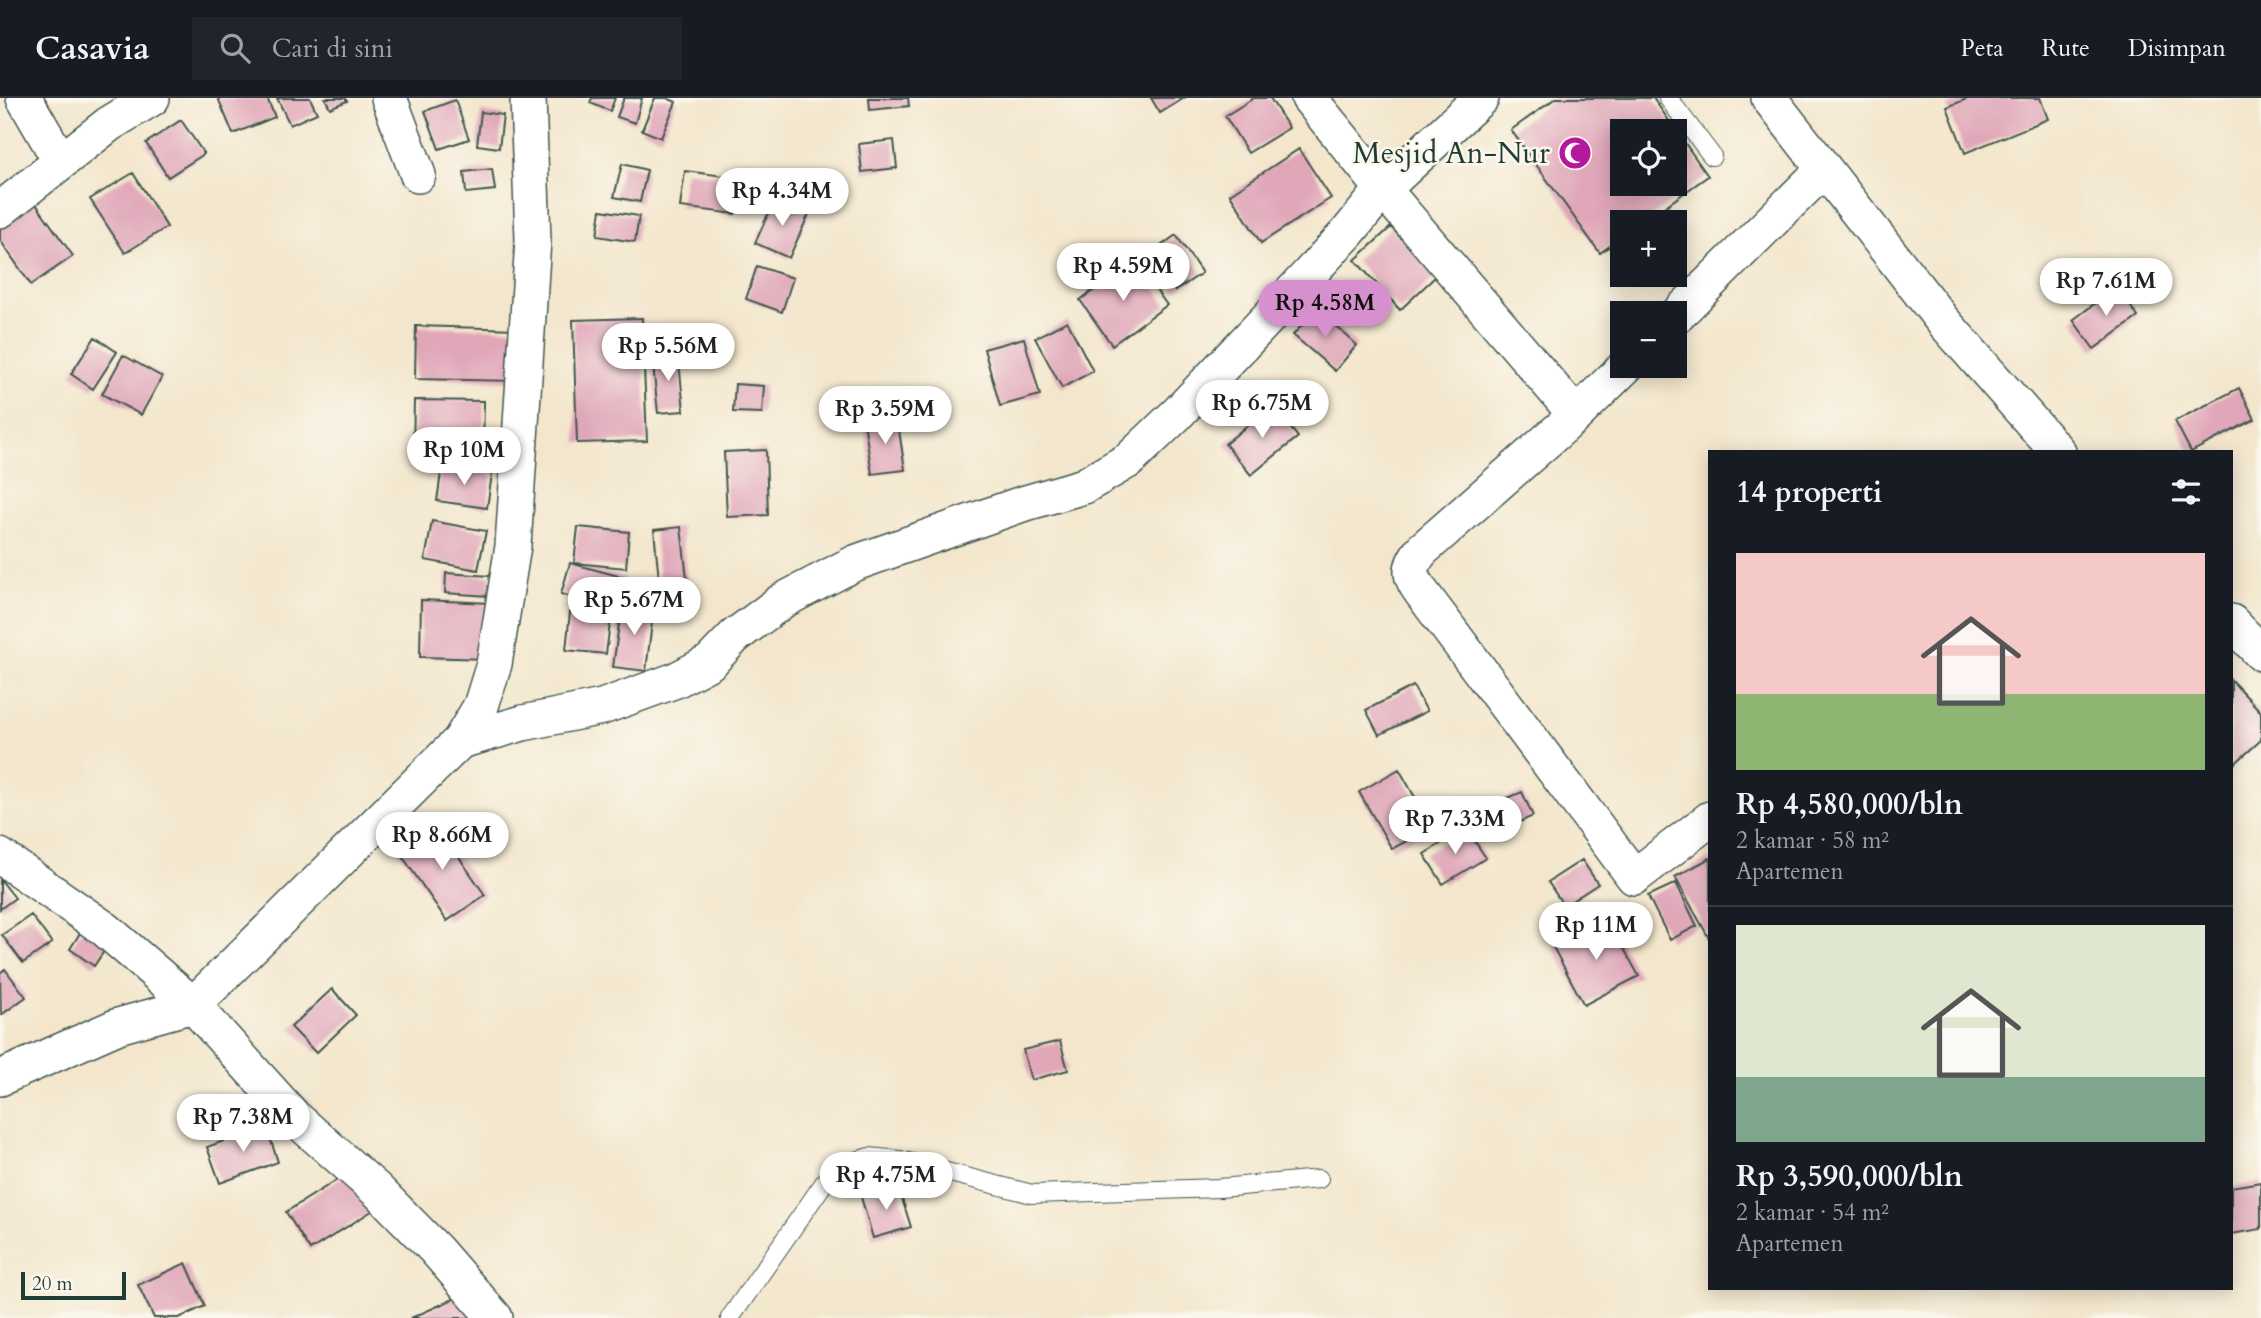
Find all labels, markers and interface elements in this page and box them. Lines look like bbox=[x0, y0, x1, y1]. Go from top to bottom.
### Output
search box bbox=[192, 17, 682, 80]
text: Casavia bbox=[35, 26, 150, 71]
icon: search bbox=[216, 29, 254, 67]
text: Cari di sini bbox=[272, 31, 393, 66]
text: Peta bbox=[1961, 32, 2004, 65]
text: Rute bbox=[2042, 32, 2090, 65]
text: Disimpan bbox=[2128, 32, 2226, 65]
map controls bbox=[1610, 119, 1687, 378]
button: locate bbox=[1610, 119, 1687, 196]
place label: Mesjid An-Nur bbox=[1352, 133, 1550, 174]
mosque icon: Mesjid An-Nur bbox=[1556, 134, 1594, 172]
pin: Rp 4.34M bbox=[710, 169, 854, 228]
text: Rp 4.34M bbox=[732, 175, 832, 206]
button: + bbox=[1610, 210, 1687, 287]
pin: Rp 4.59M bbox=[1051, 244, 1195, 303]
text: Rp 4.59M bbox=[1073, 250, 1173, 281]
pin: Rp 7.61M bbox=[2034, 258, 2178, 318]
text: Rp 7.61M bbox=[2056, 265, 2156, 296]
pin: Rp 4.58M bbox=[1253, 280, 1397, 340]
text: Rp 4.58M bbox=[1275, 287, 1375, 318]
button: − bbox=[1610, 301, 1687, 378]
pin: Rp 5.56M bbox=[596, 324, 740, 383]
text: Rp 5.56M bbox=[618, 330, 718, 361]
pin: Rp 6.75M bbox=[1190, 380, 1334, 440]
pin: Rp 3.59M bbox=[813, 386, 957, 446]
text: Rp 6.75M bbox=[1212, 387, 1312, 418]
text: Rp 3.59M bbox=[835, 393, 935, 424]
pin: Rp 10M bbox=[407, 428, 521, 487]
text: Rp 10M bbox=[423, 434, 505, 465]
text: 14 properti bbox=[1736, 472, 1882, 513]
icon: filters bbox=[2167, 473, 2205, 511]
pin: Rp 5.67M bbox=[562, 578, 706, 637]
text: Rp 5.67M bbox=[584, 584, 684, 615]
icon: home bbox=[1908, 598, 2034, 724]
text: Rp 4,580,000/bln bbox=[1736, 784, 1963, 825]
pin: Rp 7.33M bbox=[1383, 796, 1527, 856]
text: Rp 7.33M bbox=[1405, 803, 1505, 834]
pin: Rp 8.66M bbox=[370, 812, 514, 872]
text: Rp 8.66M bbox=[392, 819, 492, 850]
text: 2 kamar · 58 m² bbox=[1736, 825, 1889, 856]
text: Apartemen bbox=[1736, 856, 1844, 887]
pin: Rp 11M bbox=[1539, 902, 1653, 962]
text: Rp 11M bbox=[1555, 909, 1637, 940]
icon: home bbox=[1908, 970, 2034, 1096]
pin: Rp 7.38M bbox=[171, 1094, 315, 1154]
text: Rp 7.38M bbox=[193, 1101, 293, 1132]
pin: Rp 4.75M bbox=[814, 1152, 958, 1212]
text: Rp 3,590,000/bln bbox=[1736, 1156, 1963, 1197]
text: Rp 4.75M bbox=[836, 1159, 936, 1190]
text: 2 kamar · 54 m² bbox=[1736, 1197, 1889, 1228]
text: Apartemen bbox=[1736, 1228, 1844, 1259]
scale bar bbox=[21, 1269, 126, 1301]
text: 20 m bbox=[32, 1271, 73, 1297]

